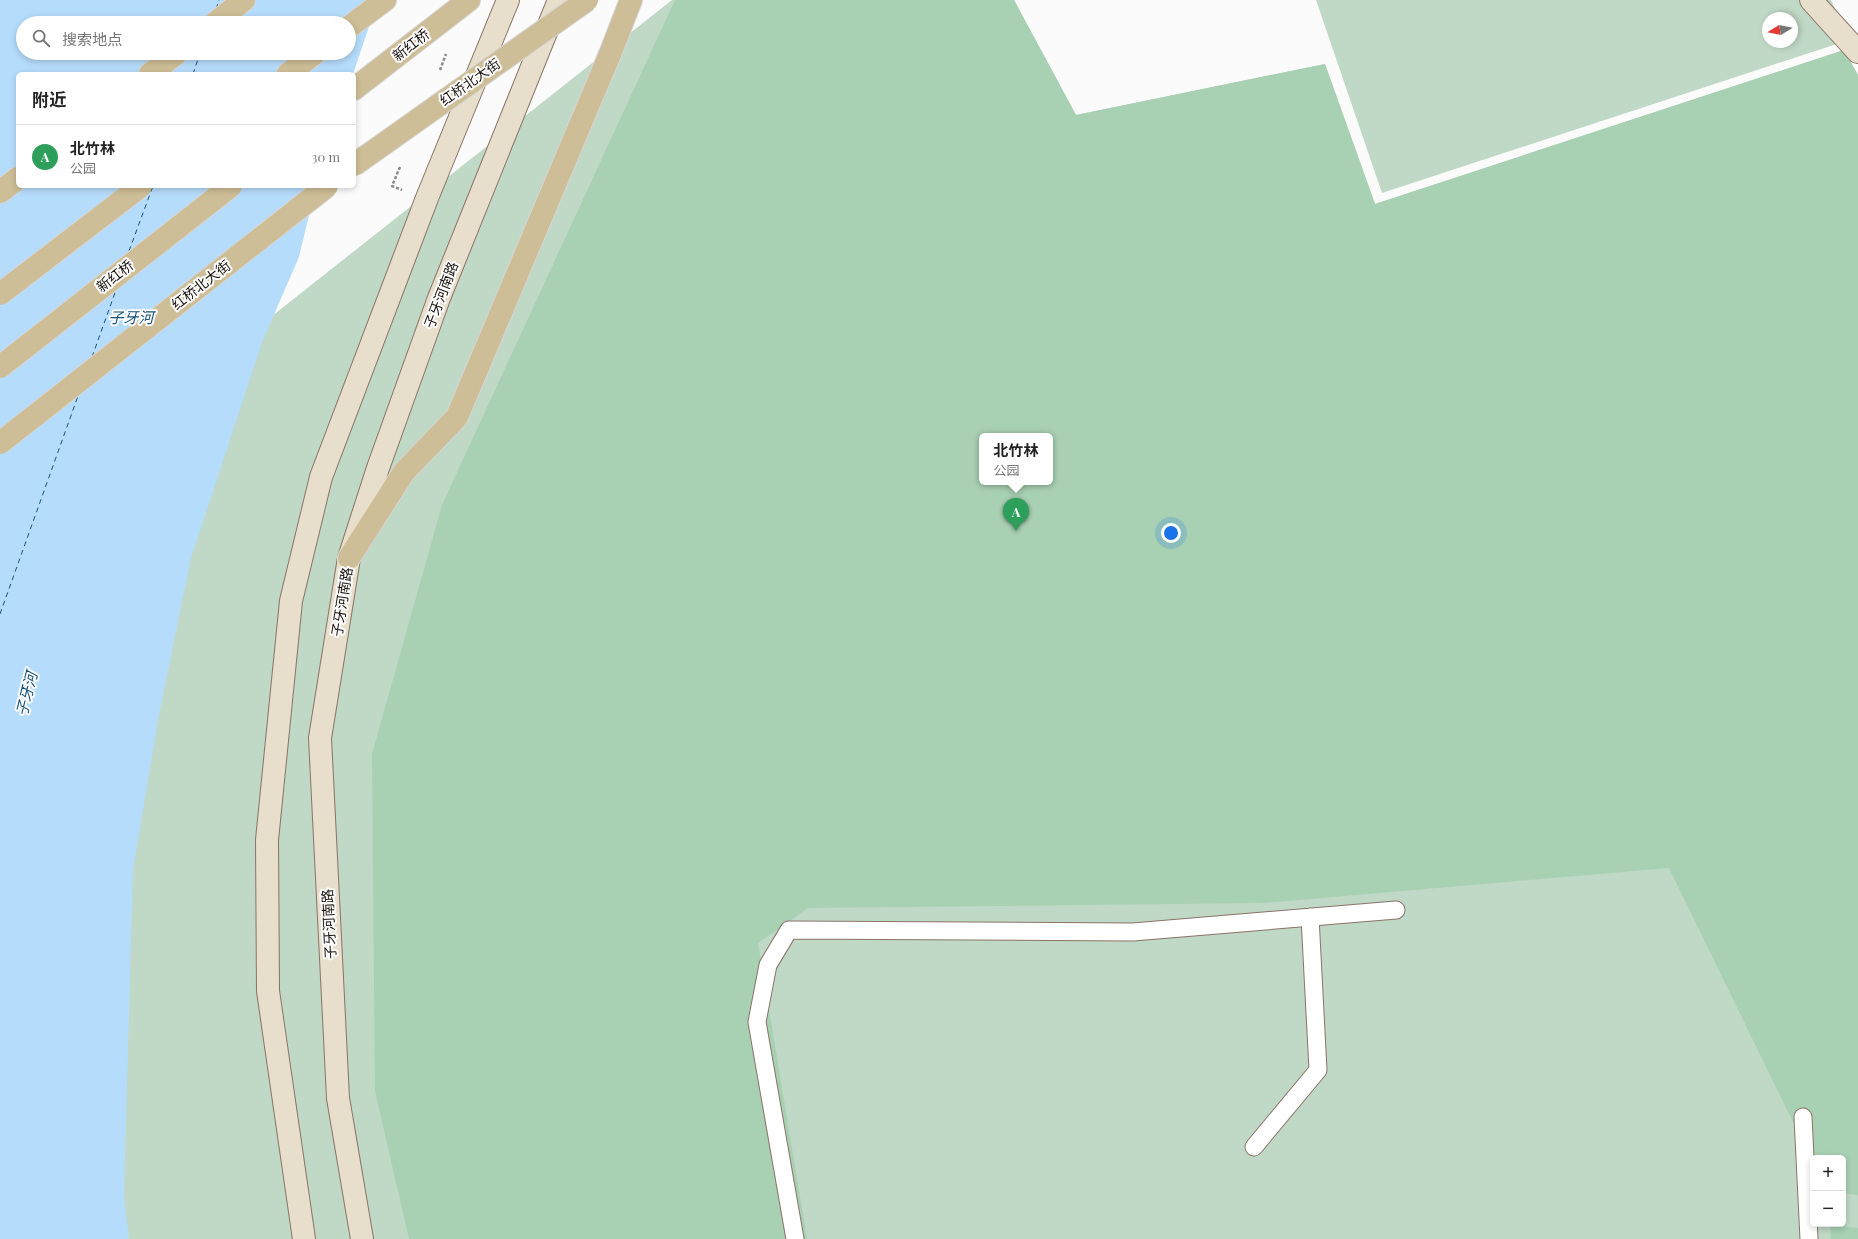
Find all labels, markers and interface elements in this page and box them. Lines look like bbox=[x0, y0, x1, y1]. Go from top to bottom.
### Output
north arrow bbox=[1762, 12, 1798, 48]
search box bbox=[16, 16, 356, 60]
street label: 新红桥 bbox=[388, 24, 433, 65]
icon: search bbox=[30, 27, 52, 49]
text: 搜索地点 bbox=[62, 29, 122, 49]
street label: 红桥北大街 bbox=[436, 54, 504, 109]
text: 附近 bbox=[32, 88, 66, 110]
text: 北竹林 bbox=[70, 138, 115, 158]
text: A bbox=[41, 148, 49, 165]
text: 30 m bbox=[312, 148, 340, 165]
text: 公园 bbox=[70, 159, 96, 176]
street label: 新红桥 bbox=[92, 255, 137, 296]
street label: 红桥北大街 bbox=[167, 256, 234, 314]
street label: 子牙河南路 bbox=[419, 259, 462, 331]
water label: 子牙河 bbox=[108, 307, 156, 327]
popup bbox=[979, 433, 1053, 485]
text: 北竹林 bbox=[993, 440, 1039, 460]
text: 公园 bbox=[993, 461, 1020, 478]
pin: A bbox=[1003, 498, 1029, 531]
your location bbox=[1161, 523, 1181, 543]
street label: 子牙河南路 bbox=[327, 566, 356, 638]
water label: 子牙河 bbox=[11, 667, 42, 718]
street label: 子牙河南路 bbox=[317, 889, 340, 959]
map controls bbox=[1810, 1155, 1846, 1227]
button: + bbox=[1810, 1155, 1846, 1191]
button: − bbox=[1810, 1191, 1846, 1227]

